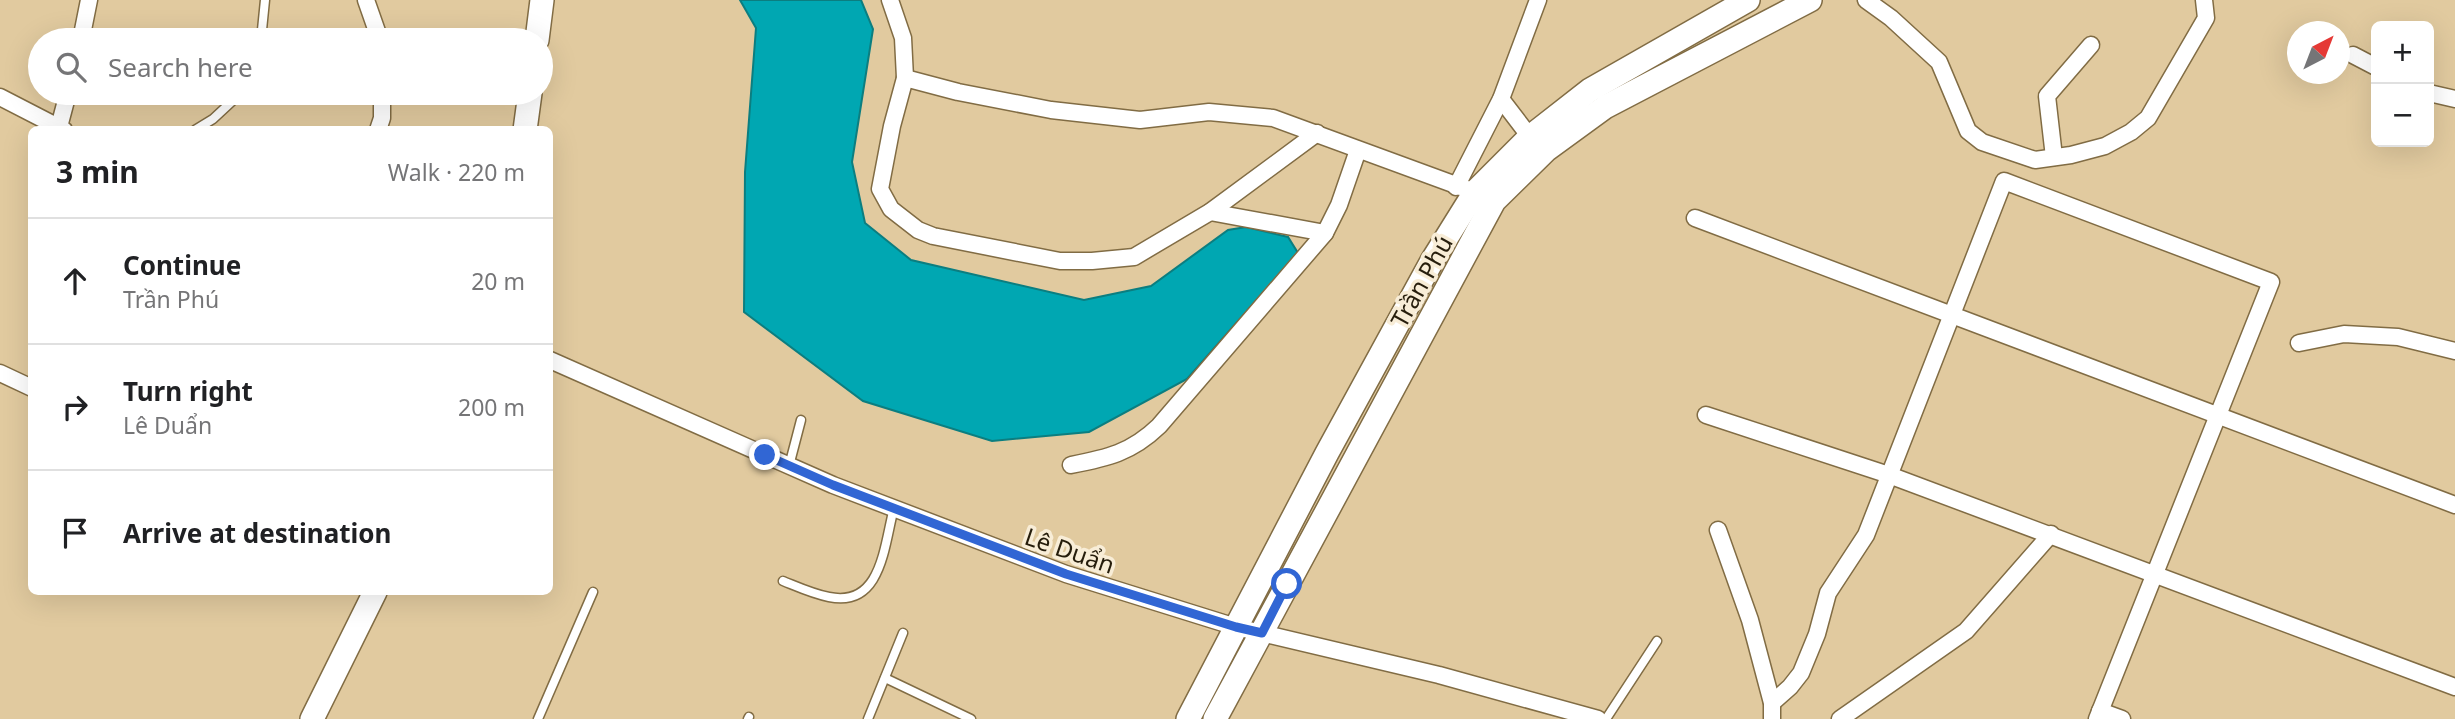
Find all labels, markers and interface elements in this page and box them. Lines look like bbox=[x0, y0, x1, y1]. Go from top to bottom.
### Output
north arrow bbox=[2287, 21, 2350, 84]
map controls bbox=[2371, 21, 2434, 147]
button: + bbox=[2371, 21, 2434, 84]
search box bbox=[28, 28, 553, 105]
icon: search bbox=[52, 48, 90, 86]
text: Search here bbox=[108, 49, 253, 85]
button: − bbox=[2371, 84, 2434, 147]
text: 3 min bbox=[56, 151, 139, 192]
text: Walk · 220 m bbox=[388, 156, 525, 188]
street label: Trần Phú bbox=[1382, 229, 1460, 333]
text: Continue bbox=[123, 247, 241, 283]
icon: ahead bbox=[56, 262, 94, 300]
text: 20 m bbox=[471, 265, 525, 297]
text: Trần Phú bbox=[123, 283, 219, 315]
text: Turn right bbox=[123, 373, 253, 409]
icon: right bbox=[56, 388, 94, 426]
text: 200 m bbox=[458, 391, 525, 423]
text: Lê Duẩn bbox=[123, 409, 212, 441]
route end bbox=[749, 439, 780, 470]
icon: arrive bbox=[56, 514, 94, 552]
text: Arrive at destination bbox=[123, 515, 392, 551]
street label: Lê Duẩn bbox=[1021, 519, 1119, 581]
route start bbox=[1271, 568, 1302, 599]

